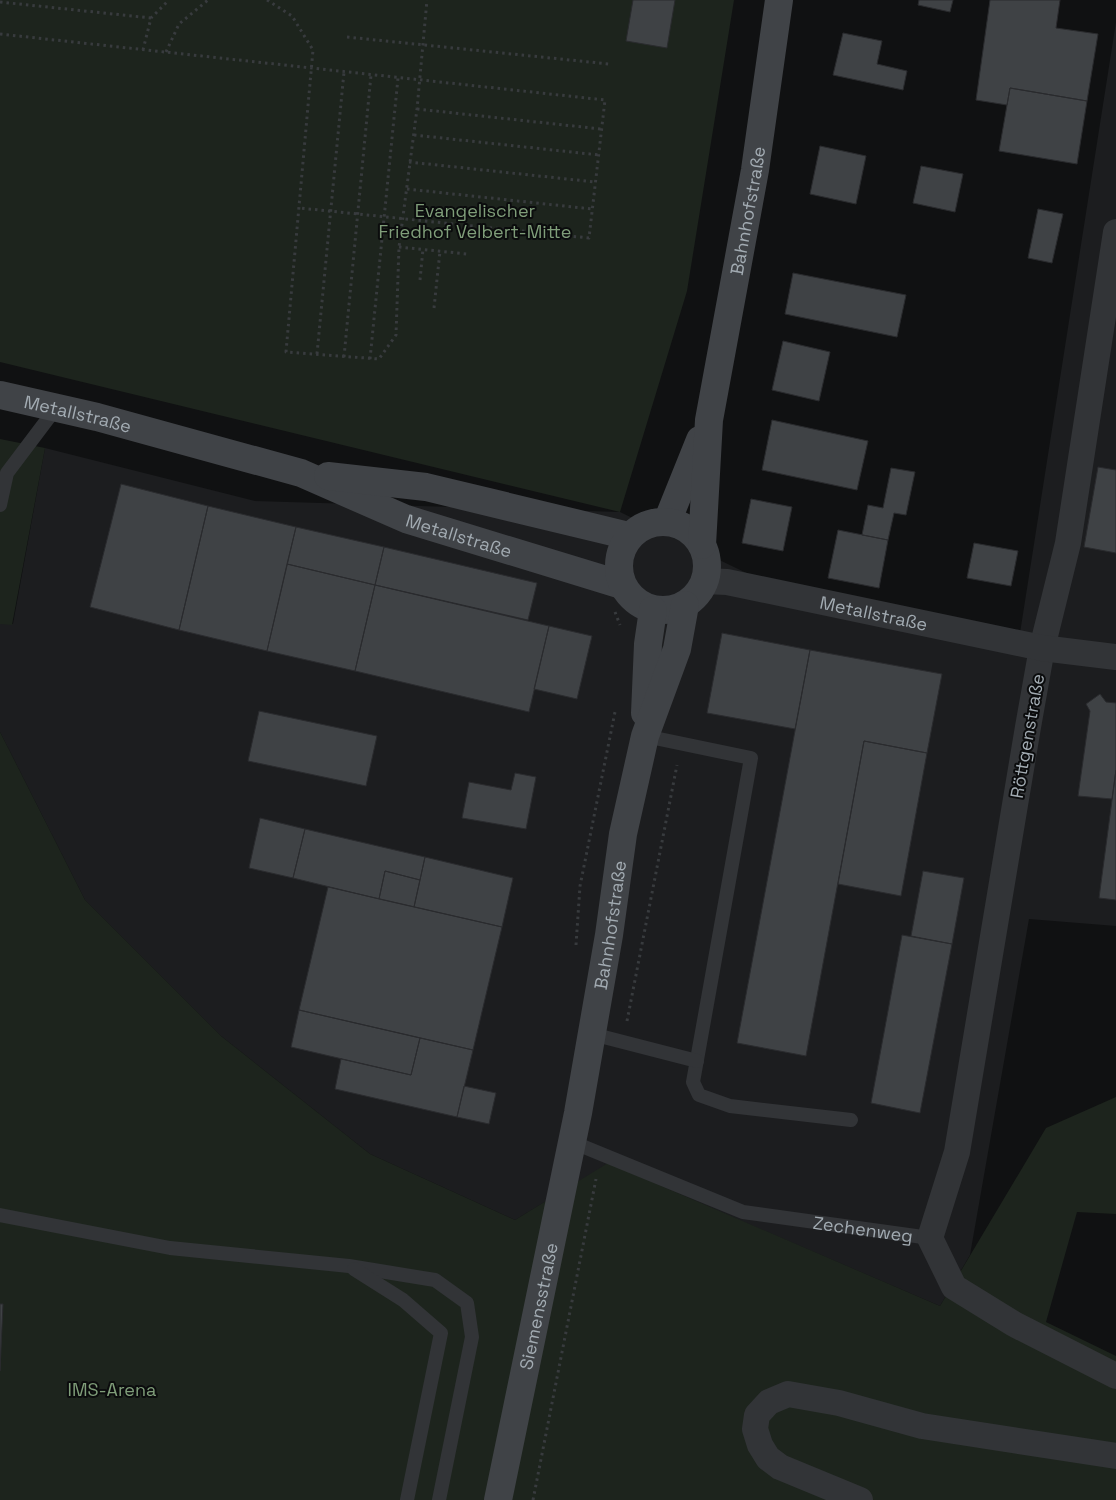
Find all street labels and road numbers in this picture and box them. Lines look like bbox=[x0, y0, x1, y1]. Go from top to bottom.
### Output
street label: Bahnhofstraße bbox=[724, 145, 770, 277]
street label: Metallstraße bbox=[22, 389, 134, 437]
street label: Metallstraße bbox=[403, 508, 515, 562]
street label: Metallstraße bbox=[818, 590, 930, 635]
street label: Röttgenstraße bbox=[1005, 672, 1049, 800]
street label: Bahnhofstraße bbox=[588, 859, 631, 991]
street label: Zechenweg bbox=[812, 1210, 915, 1247]
street label: Siemensstraße bbox=[514, 1241, 562, 1372]

